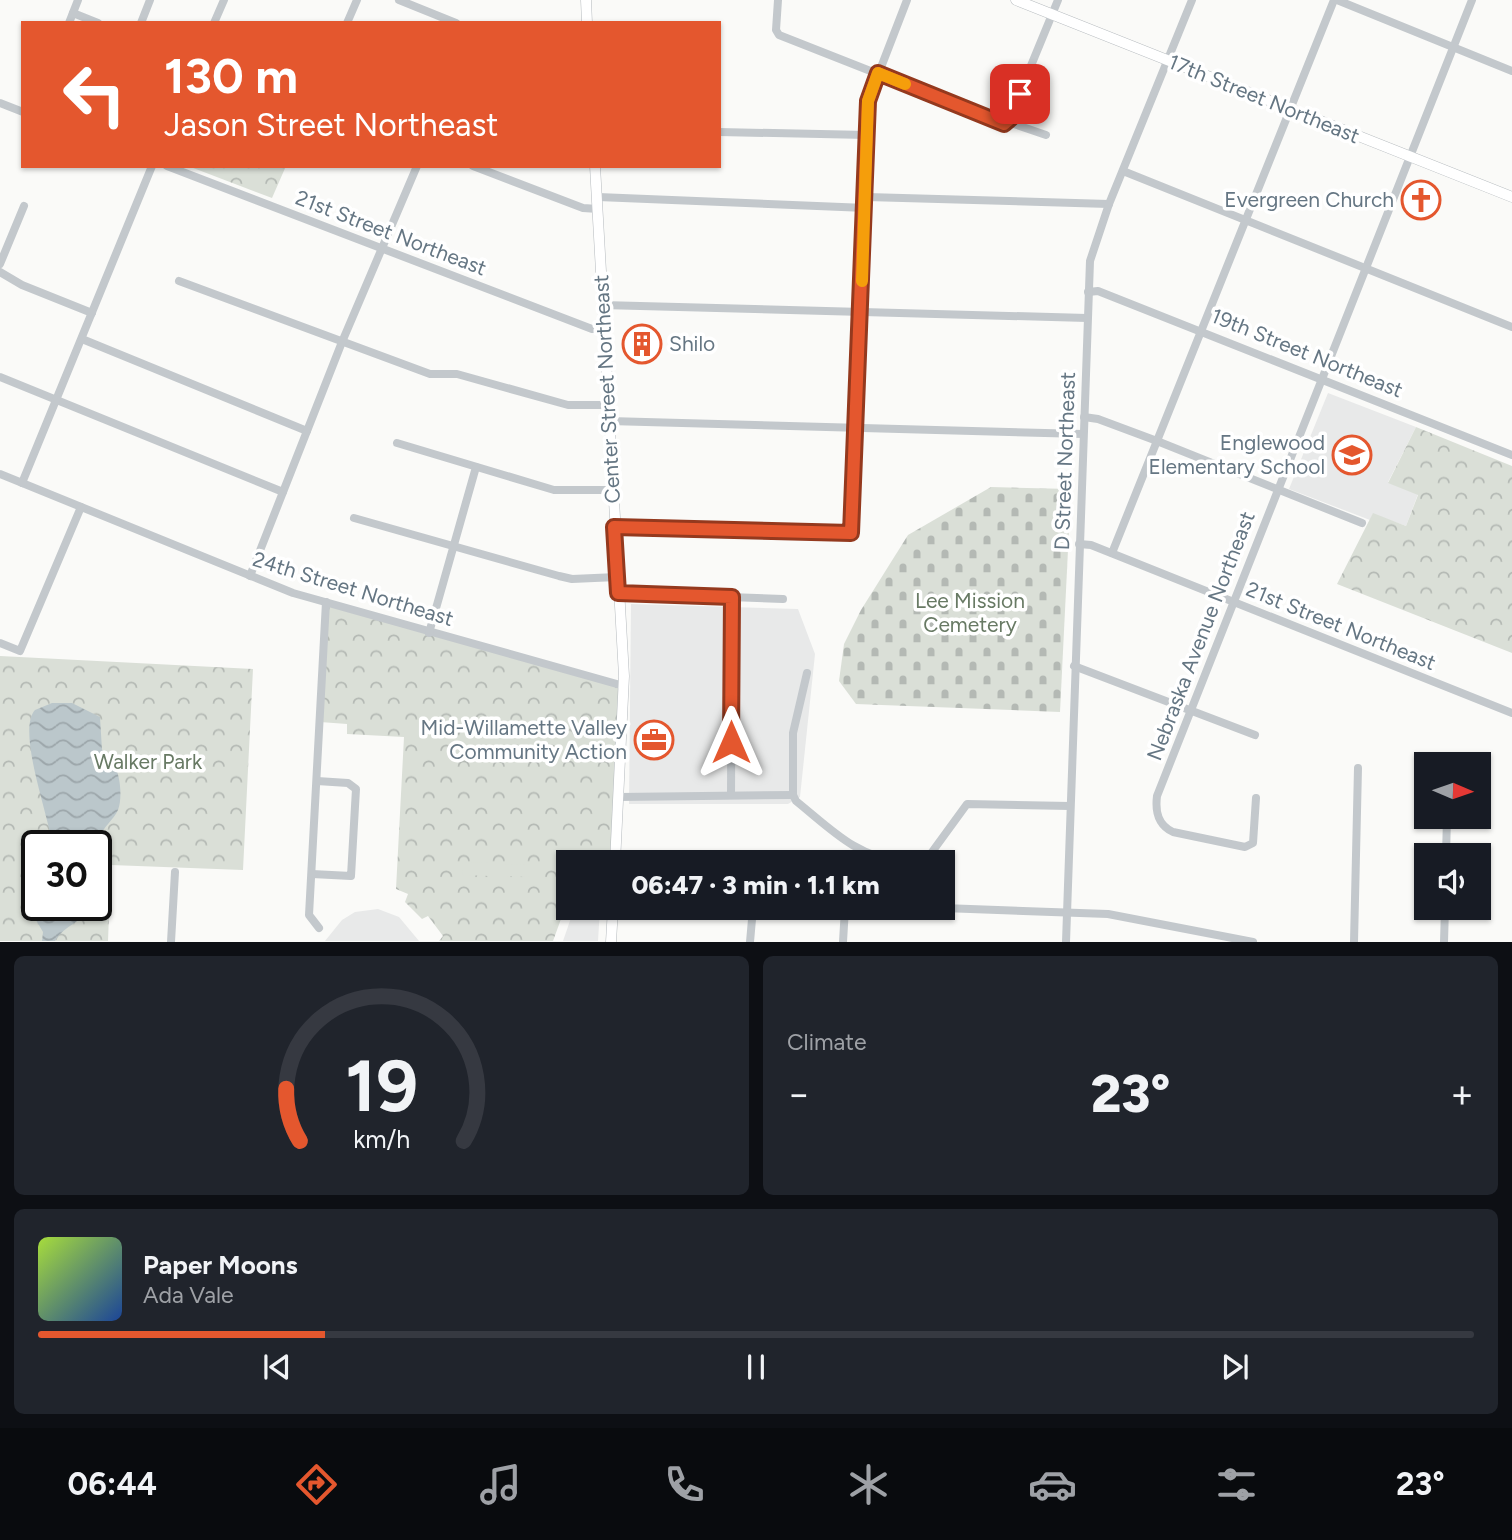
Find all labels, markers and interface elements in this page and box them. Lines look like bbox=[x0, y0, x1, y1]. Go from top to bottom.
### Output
text: 130 m bbox=[164, 46, 298, 105]
icon: left bbox=[49, 49, 140, 140]
street label: 17th Street Northeast bbox=[1165, 49, 1363, 148]
pin bbox=[990, 64, 1050, 124]
icon: arrive bbox=[1001, 75, 1039, 113]
text: Jason Street Northeast bbox=[164, 106, 498, 144]
church icon: Evergreen Church bbox=[1400, 179, 1442, 221]
street label: 21st Street Northeast bbox=[292, 185, 490, 280]
place label: Evergreen Church bbox=[1224, 187, 1394, 212]
street label: Center Street Northeast bbox=[588, 274, 625, 504]
street label: 19th Street Northeast bbox=[1208, 303, 1407, 402]
building icon: Shilo bbox=[621, 323, 663, 365]
place label: Shilo bbox=[669, 331, 715, 356]
street label: D Street Northeast bbox=[1049, 371, 1080, 551]
place label: Englewood Elementary School bbox=[1149, 430, 1325, 479]
school or university icon: Englewood Elementary School bbox=[1331, 434, 1373, 476]
street label: Nebraska Avenue Northeast bbox=[1141, 508, 1260, 764]
street label: 24th Street Northeast bbox=[250, 546, 457, 631]
street label: 21st Street Northeast bbox=[1243, 576, 1440, 675]
park label: Lee Mission Cemetery bbox=[915, 588, 1025, 637]
position arrow bbox=[694, 705, 768, 779]
place label: Mid-Willamette Valley Community Action bbox=[421, 715, 627, 764]
office icon: Mid-Willamette Valley Community Action bbox=[633, 719, 675, 761]
park label: Walker Park bbox=[94, 749, 203, 774]
north arrow bbox=[1414, 752, 1491, 830]
map controls bbox=[1414, 752, 1491, 920]
speed limit sign: 30 bbox=[21, 830, 112, 921]
button: sound bbox=[1414, 843, 1491, 920]
text: 06:47 · 3 min · 1.1 km bbox=[631, 869, 880, 901]
text: Climate bbox=[787, 1028, 866, 1056]
text: 19 bbox=[345, 1043, 418, 1130]
text: 23° bbox=[1091, 1063, 1170, 1125]
text: − bbox=[787, 1071, 811, 1117]
text: + bbox=[1450, 1071, 1474, 1117]
text: km/h bbox=[353, 1124, 410, 1154]
text: Paper Moons bbox=[143, 1249, 298, 1281]
text: Ada Vale bbox=[143, 1281, 234, 1309]
icon: previous bbox=[258, 1348, 296, 1386]
icon: pause bbox=[737, 1348, 775, 1386]
icon: next bbox=[1216, 1348, 1254, 1386]
icon: directions bbox=[292, 1460, 341, 1509]
icon: music bbox=[476, 1460, 525, 1509]
icon: phone bbox=[660, 1460, 709, 1509]
icon: climate bbox=[844, 1460, 893, 1509]
icon: car bbox=[1028, 1460, 1077, 1509]
icon: filters bbox=[1212, 1460, 1261, 1509]
text: 06:44 bbox=[68, 1465, 157, 1503]
text: 23° bbox=[1396, 1465, 1444, 1503]

